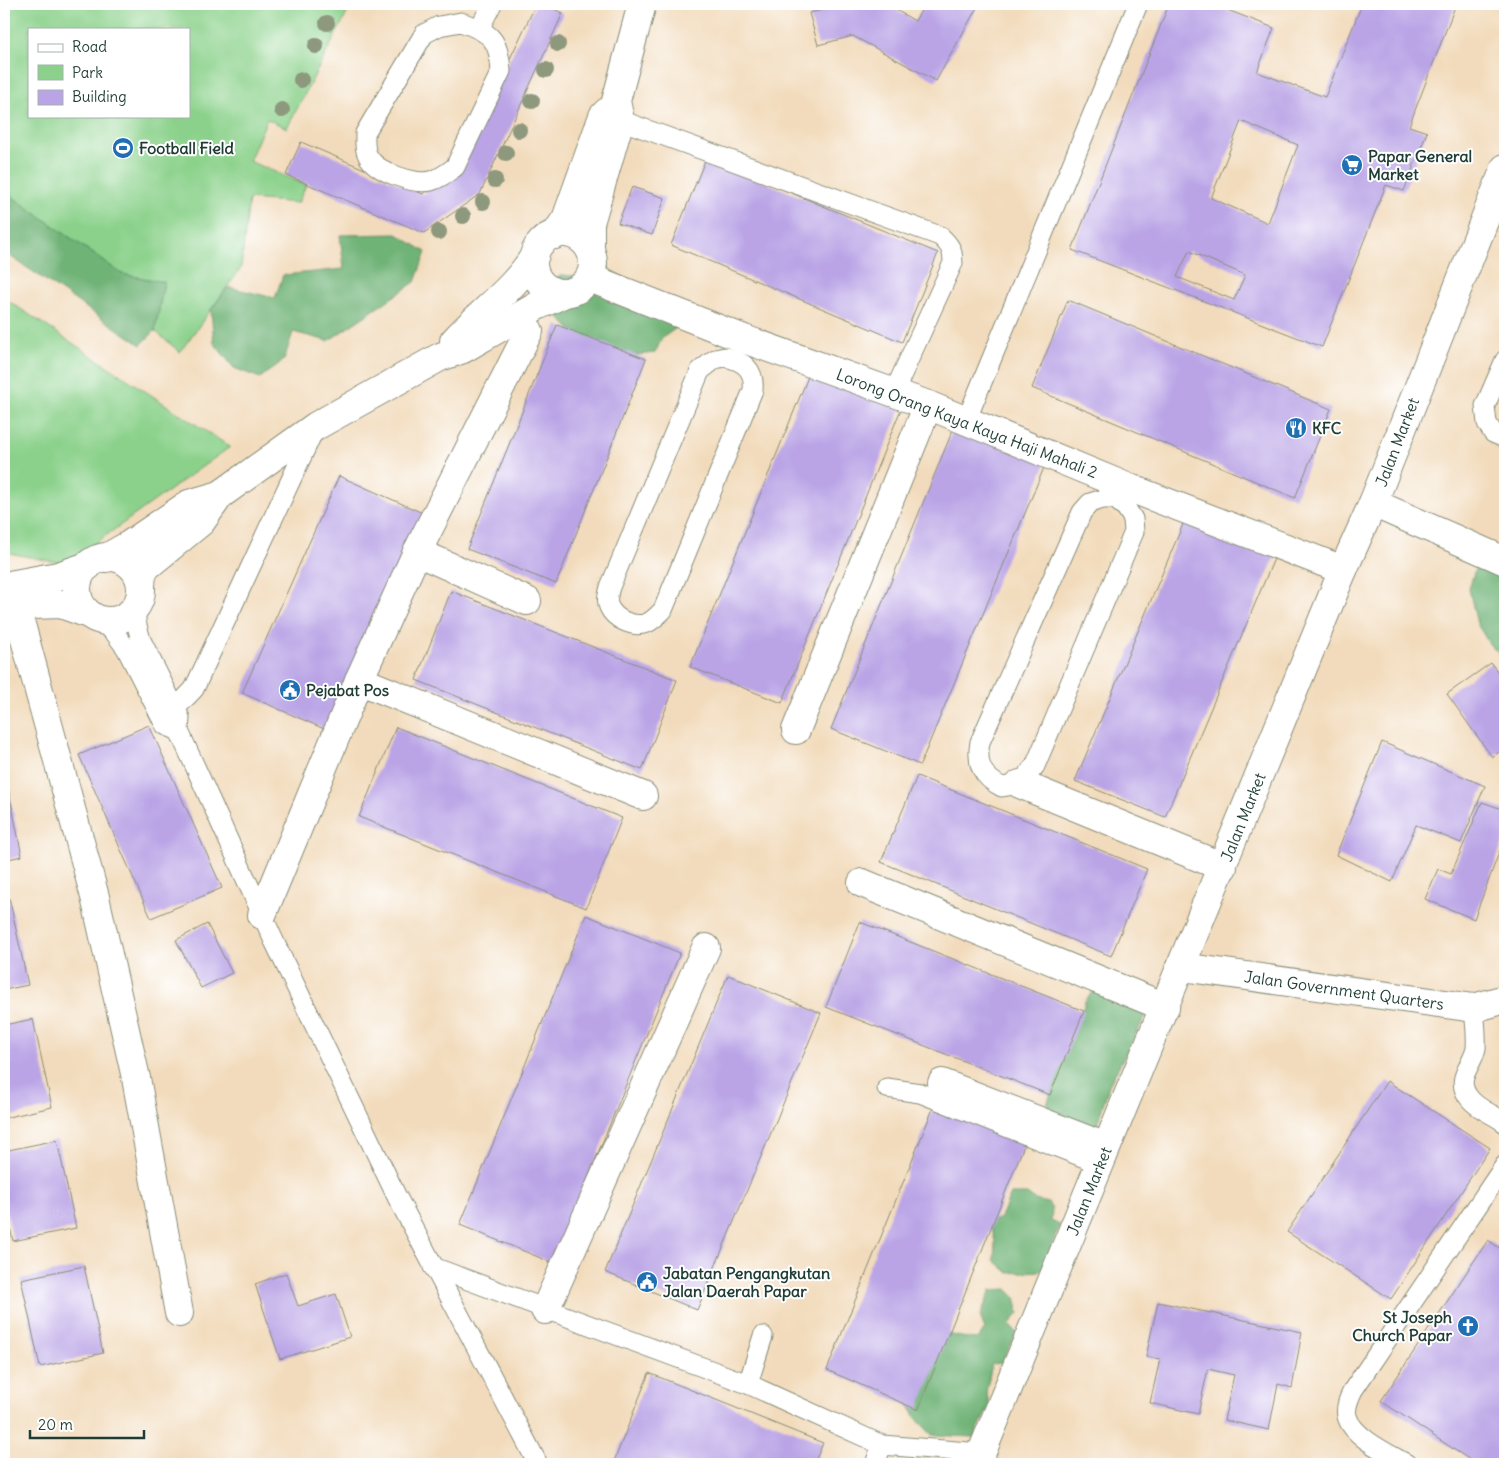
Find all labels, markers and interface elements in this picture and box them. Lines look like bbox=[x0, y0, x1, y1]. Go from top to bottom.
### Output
legend bbox=[28, 28, 190, 118]
text: Road bbox=[72, 37, 107, 56]
text: Park bbox=[72, 63, 103, 82]
text: Building bbox=[72, 87, 127, 106]
sports icon: Football Field bbox=[111, 136, 135, 160]
place label: Football Field bbox=[139, 138, 234, 158]
place label: Papar General Market bbox=[1368, 146, 1472, 184]
supermarket icon: Papar General Market bbox=[1340, 153, 1364, 177]
street label: Lorong Orang Kaya Kaya Haji Mahali 2 bbox=[834, 364, 1101, 482]
street label: Jalan Market bbox=[1371, 394, 1423, 489]
restaurant icon: KFC bbox=[1284, 416, 1308, 440]
place label: KFC bbox=[1312, 418, 1342, 438]
public building icon: Pejabat Pos bbox=[278, 678, 302, 702]
place label: Pejabat Pos bbox=[306, 680, 389, 700]
street label: Jalan Market bbox=[1216, 769, 1270, 864]
street label: Jalan Government Quarters bbox=[1243, 966, 1445, 1014]
street label: Jalan Market bbox=[1062, 1143, 1116, 1238]
place label: Jabatan Pengangkutan Jalan Daerah Papar bbox=[663, 1263, 830, 1302]
public building icon: Jabatan Pengangkutan Jalan Daerah Papar bbox=[635, 1270, 659, 1294]
place label: St Joseph Church Papar bbox=[1352, 1307, 1452, 1346]
church icon: St Joseph Church Papar bbox=[1456, 1314, 1480, 1338]
scale bar bbox=[30, 1408, 144, 1440]
text: 20 m bbox=[38, 1415, 73, 1434]

